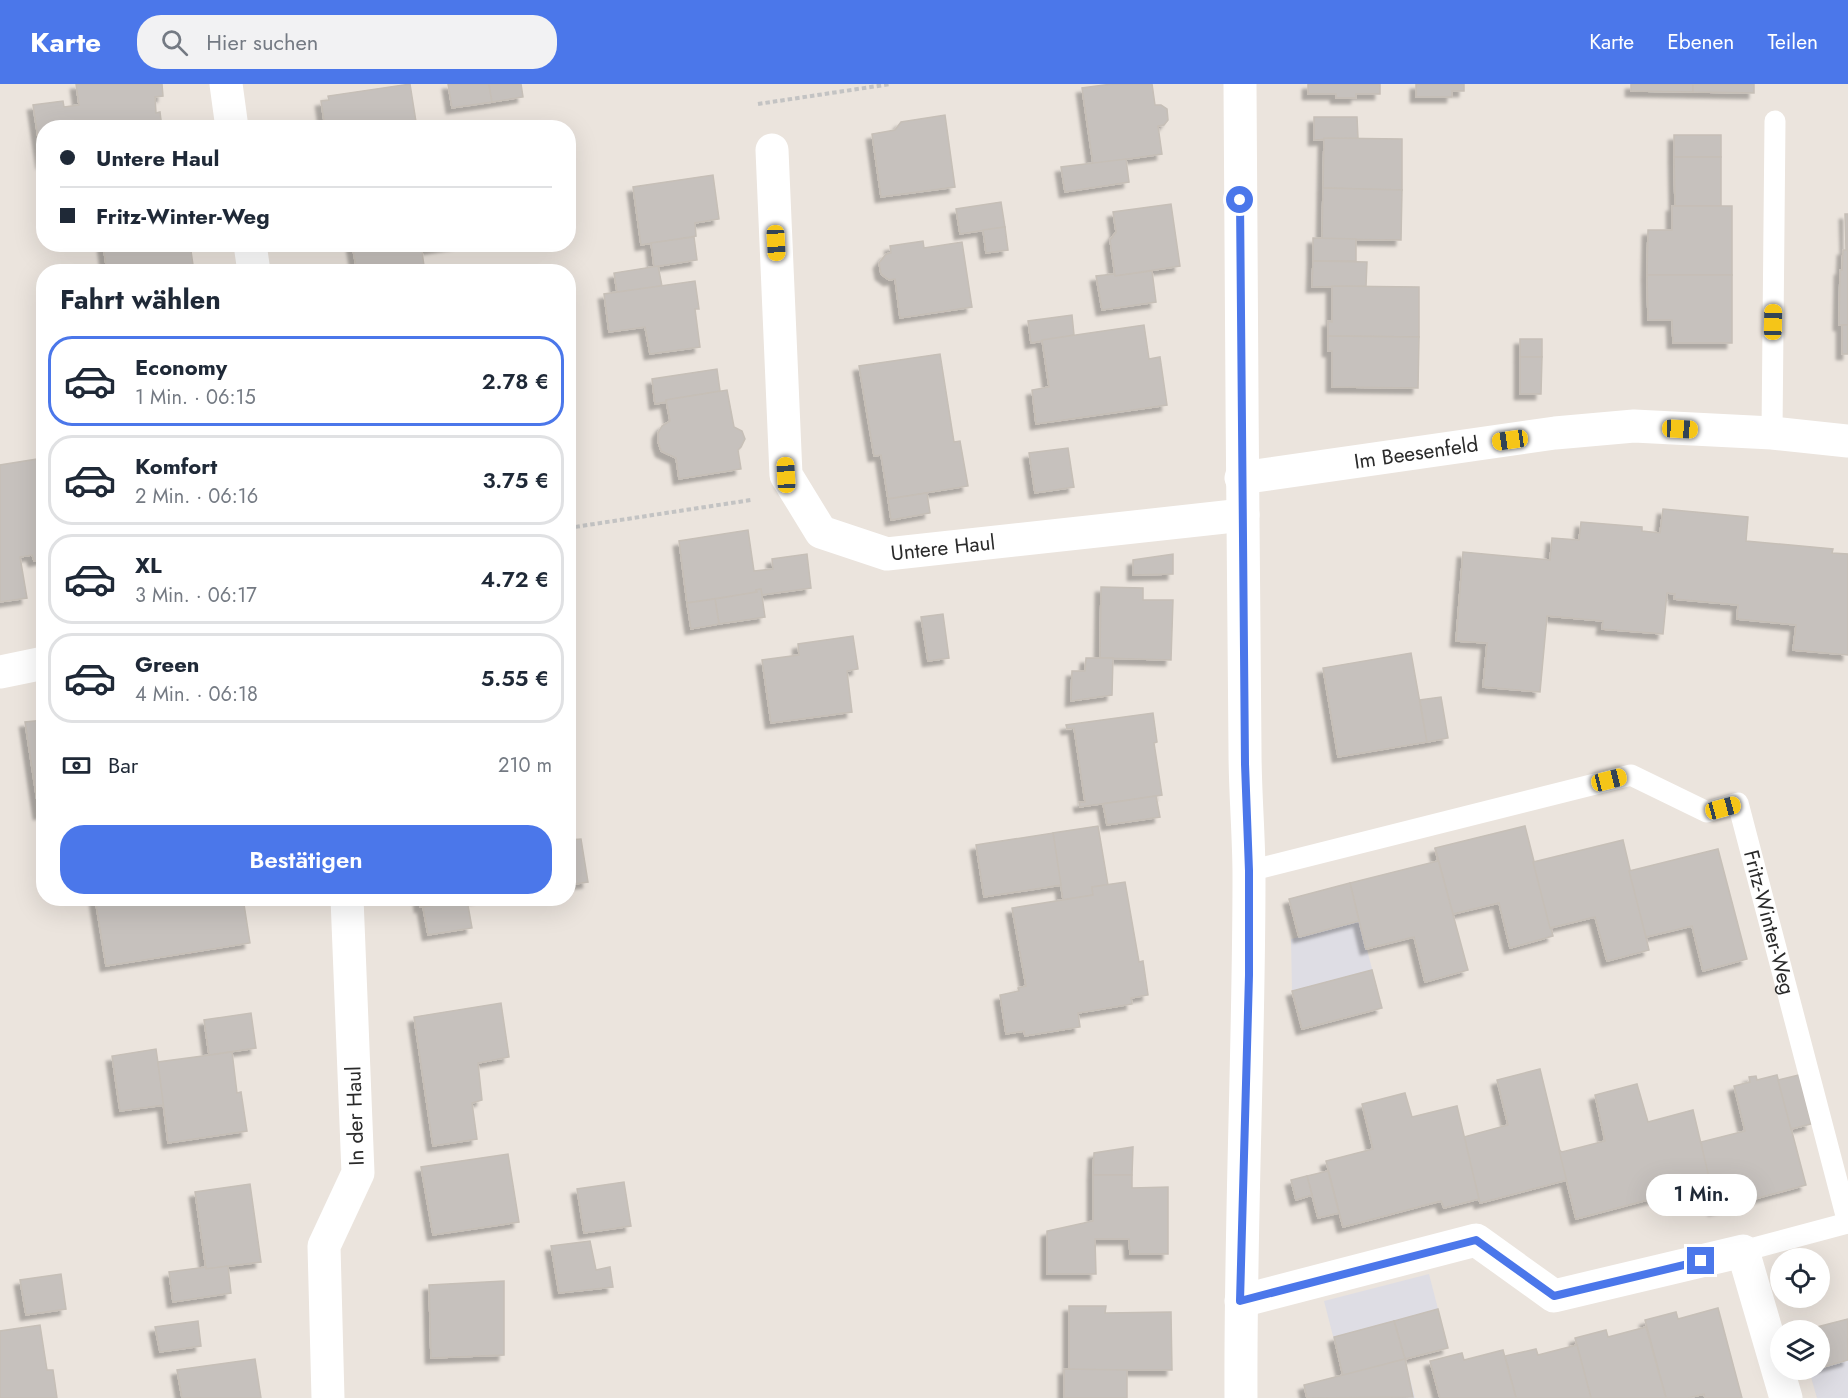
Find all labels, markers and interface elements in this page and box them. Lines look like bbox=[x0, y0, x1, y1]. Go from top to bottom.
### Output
search box bbox=[137, 15, 557, 69]
text: Karte bbox=[30, 22, 101, 63]
icon: search bbox=[158, 26, 191, 59]
text: Hier suchen bbox=[206, 26, 318, 58]
text: Karte bbox=[1589, 27, 1634, 57]
text: Ebenen bbox=[1667, 27, 1734, 57]
text: Teilen bbox=[1767, 27, 1818, 57]
text: Untere Haul bbox=[96, 142, 219, 174]
route start bbox=[1226, 186, 1253, 213]
text: Fritz-Winter-Weg bbox=[96, 200, 270, 232]
car bbox=[766, 225, 786, 261]
text: Fahrt wählen bbox=[60, 280, 221, 319]
car bbox=[1764, 304, 1782, 340]
text: Economy bbox=[135, 351, 227, 383]
icon: car bbox=[63, 354, 117, 408]
text: 2.78 € bbox=[482, 365, 549, 397]
text: 1 Min. · 06:15 bbox=[135, 383, 256, 412]
car bbox=[1662, 419, 1698, 439]
street label: Im Beesenfeld bbox=[1352, 429, 1480, 477]
car bbox=[1491, 429, 1529, 451]
text: Komfort bbox=[135, 450, 217, 482]
icon: car bbox=[63, 453, 117, 507]
car bbox=[776, 457, 796, 493]
text: 3.75 € bbox=[482, 464, 549, 496]
text: 2 Min. · 06:16 bbox=[135, 482, 258, 511]
street label: Untere Haul bbox=[889, 527, 997, 569]
text: XL bbox=[135, 549, 162, 581]
icon: car bbox=[63, 552, 117, 606]
text: 4.72 € bbox=[480, 563, 549, 595]
text: 3 Min. · 06:17 bbox=[135, 581, 257, 610]
text: Green bbox=[135, 648, 199, 680]
icon: car bbox=[63, 651, 117, 705]
text: 5.55 € bbox=[481, 662, 549, 694]
text: 4 Min. · 06:18 bbox=[135, 680, 258, 709]
icon: cash bbox=[60, 749, 93, 782]
text: Bar bbox=[108, 749, 138, 781]
text: 210 m bbox=[498, 751, 552, 780]
car bbox=[1589, 767, 1629, 793]
car bbox=[1703, 795, 1743, 821]
button: Bestätigen bbox=[60, 825, 552, 894]
street label: Fritz-Winter-Weg bbox=[1736, 847, 1803, 998]
street label: In der Haul bbox=[338, 1066, 372, 1166]
callout: 1 Min. bbox=[1646, 1174, 1756, 1216]
text: 1 Min. bbox=[1673, 1180, 1730, 1209]
route end bbox=[1687, 1247, 1714, 1274]
map controls bbox=[1770, 1248, 1830, 1380]
button: locate bbox=[1770, 1248, 1830, 1308]
button: layers bbox=[1770, 1320, 1830, 1380]

